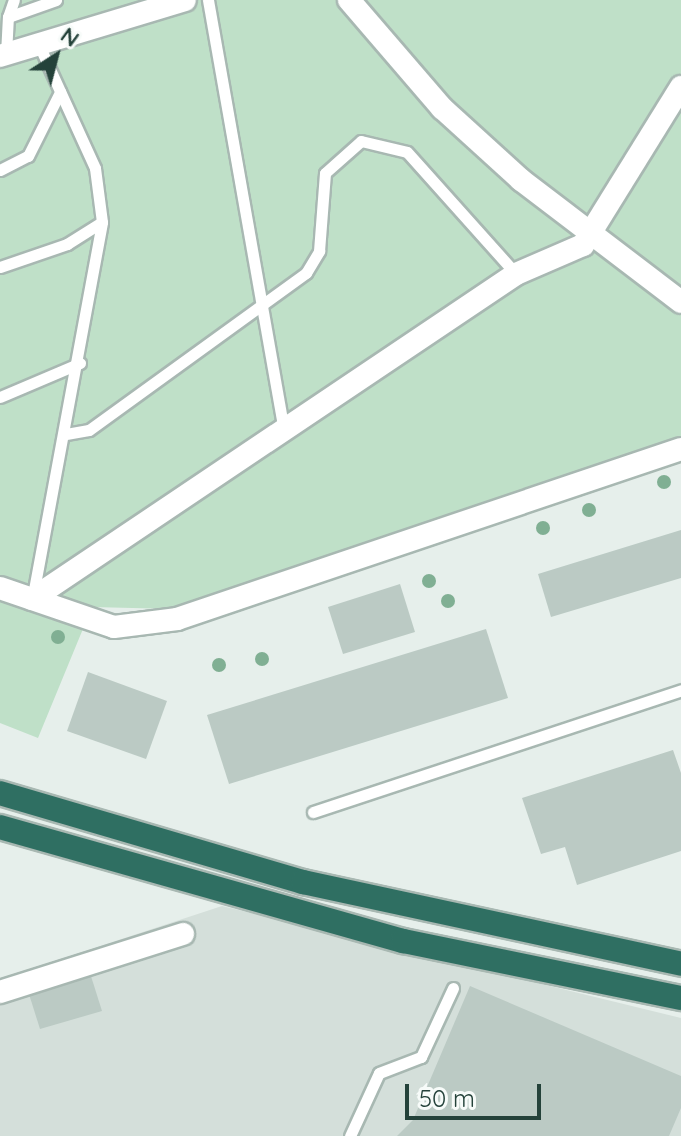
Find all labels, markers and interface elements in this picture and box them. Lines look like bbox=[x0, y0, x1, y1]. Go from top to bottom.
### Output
north arrow bbox=[16, 16, 96, 96]
text: N bbox=[55, 20, 85, 53]
scale bar bbox=[409, 1068, 545, 1118]
text: 50 m bbox=[419, 1083, 475, 1113]

